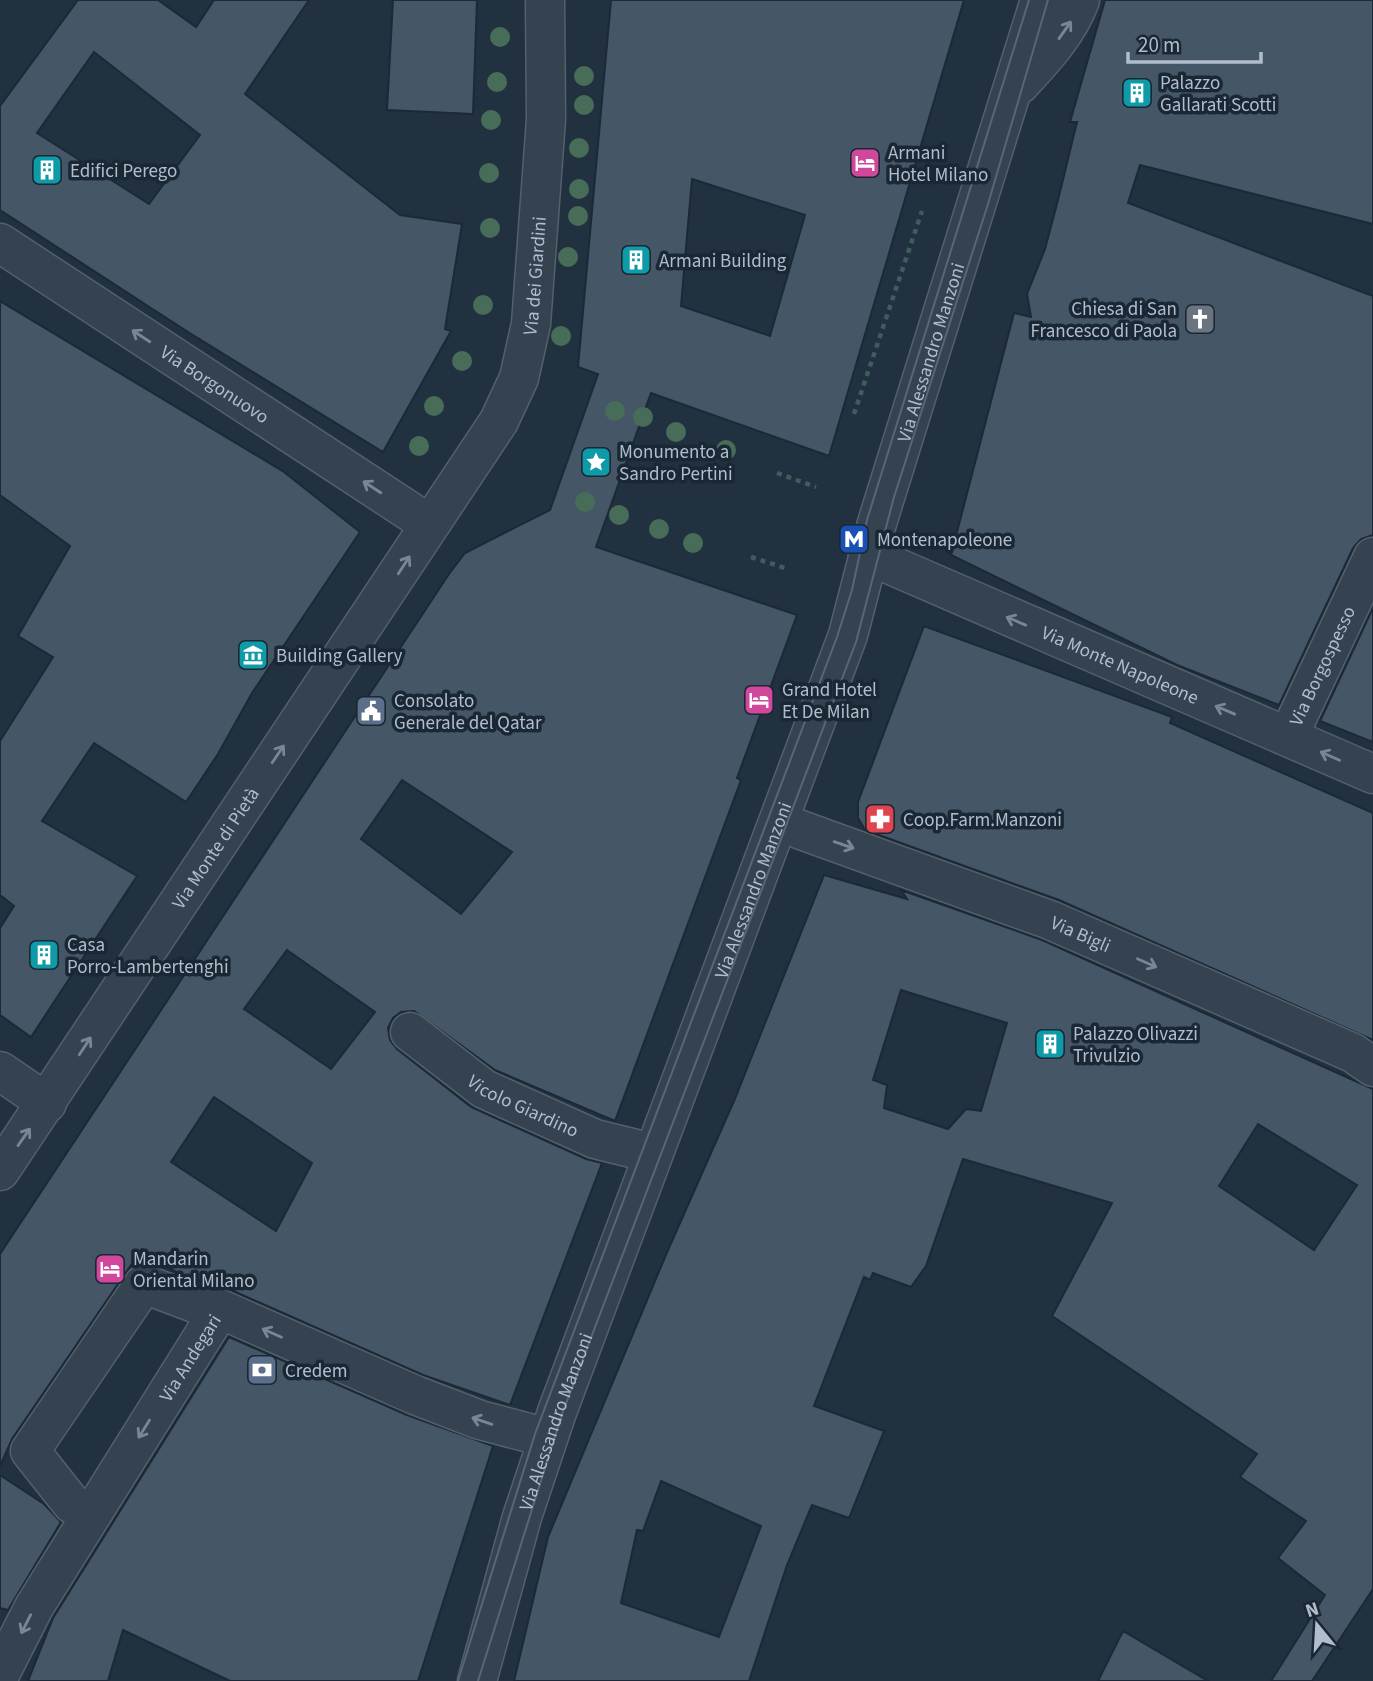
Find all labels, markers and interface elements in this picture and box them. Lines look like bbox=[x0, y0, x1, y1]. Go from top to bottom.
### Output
one-way arrow bbox=[1058, 21, 1072, 40]
scale bar bbox=[1128, 21, 1261, 65]
text: 20 m bbox=[1138, 30, 1180, 60]
place label: Palazzo Gallarati Scotti bbox=[1160, 70, 1276, 119]
building icon: Palazzo Gallarati Scotti bbox=[1120, 76, 1154, 110]
place label: Armani Hotel Milano bbox=[888, 140, 988, 189]
hotel icon: Armani Hotel Milano bbox=[848, 146, 882, 180]
building icon: Edifici Perego bbox=[30, 153, 64, 187]
place label: Edifici Perego bbox=[70, 158, 177, 185]
street label: Via dei Giardini bbox=[517, 215, 554, 338]
building icon: Armani Building bbox=[619, 243, 653, 277]
place label: Armani Building bbox=[659, 248, 787, 275]
street label: Via Alessandro Manzoni bbox=[891, 260, 972, 446]
place label: Chiesa di San Francesco di Paola bbox=[1031, 296, 1177, 345]
church icon: Chiesa di San Francesco di Paola bbox=[1183, 302, 1217, 336]
one-way arrow bbox=[131, 328, 151, 342]
street label: Via Borgonuovo bbox=[154, 339, 274, 431]
place label: Monumento a Sandro Pertini bbox=[619, 439, 733, 488]
place icon: Monumento a Sandro Pertini bbox=[579, 445, 613, 479]
one-way arrow bbox=[363, 480, 382, 495]
metro station icon: Montenapoleone bbox=[837, 522, 871, 556]
place label: Montenapoleone bbox=[877, 527, 1012, 554]
one-way arrow bbox=[397, 556, 411, 575]
street label: Via Borgospesso bbox=[1283, 602, 1363, 731]
one-way arrow bbox=[1005, 614, 1027, 627]
street label: Via Monte Napoleone bbox=[1037, 620, 1203, 712]
museum icon: Building Gallery bbox=[236, 638, 270, 672]
place label: Building Gallery bbox=[276, 643, 403, 670]
place label: Grand Hotel Et De Milan bbox=[782, 677, 877, 726]
hotel icon: Grand Hotel Et De Milan bbox=[742, 683, 776, 717]
place label: Consolato Generale del Qatar bbox=[394, 688, 542, 737]
public building icon: Consolato Generale del Qatar bbox=[354, 694, 388, 728]
one-way arrow bbox=[1215, 703, 1236, 716]
one-way arrow bbox=[271, 745, 285, 764]
one-way arrow bbox=[1320, 749, 1342, 762]
street label: Via Monte di Pietà bbox=[166, 783, 267, 915]
street label: Via Alessandro Manzoni bbox=[708, 799, 799, 983]
pharmacy icon: Coop.Farm.Manzoni bbox=[863, 802, 897, 836]
place label: Coop.Farm.Manzoni bbox=[903, 807, 1062, 834]
one-way arrow bbox=[832, 840, 854, 852]
street label: Via Bigli bbox=[1046, 910, 1115, 960]
place label: Casa Porro-Lambertenghi bbox=[67, 932, 229, 981]
building icon: Casa Porro-Lambertenghi bbox=[27, 938, 61, 972]
one-way arrow bbox=[1136, 957, 1157, 970]
place label: Palazzo Olivazzi Trivulzio bbox=[1073, 1021, 1198, 1070]
building icon: Palazzo Olivazzi Trivulzio bbox=[1033, 1027, 1067, 1061]
one-way arrow bbox=[78, 1037, 92, 1056]
street label: Vicolo Giardino bbox=[461, 1069, 583, 1145]
one-way arrow bbox=[17, 1128, 31, 1147]
place label: Mandarin Oriental Milano bbox=[133, 1246, 255, 1295]
hotel icon: Mandarin Oriental Milano bbox=[93, 1252, 127, 1286]
street label: Via Andegari bbox=[153, 1310, 228, 1407]
one-way arrow bbox=[262, 1326, 283, 1339]
street label: Via Alessandro Manzoni bbox=[513, 1330, 600, 1515]
bank icon: Credem bbox=[245, 1353, 279, 1387]
place label: Credem bbox=[285, 1358, 347, 1385]
one-way arrow bbox=[472, 1414, 494, 1426]
one-way arrow bbox=[137, 1419, 151, 1439]
north arrow bbox=[1282, 1590, 1352, 1660]
text: N bbox=[1302, 1595, 1322, 1625]
one-way arrow bbox=[18, 1613, 32, 1634]

